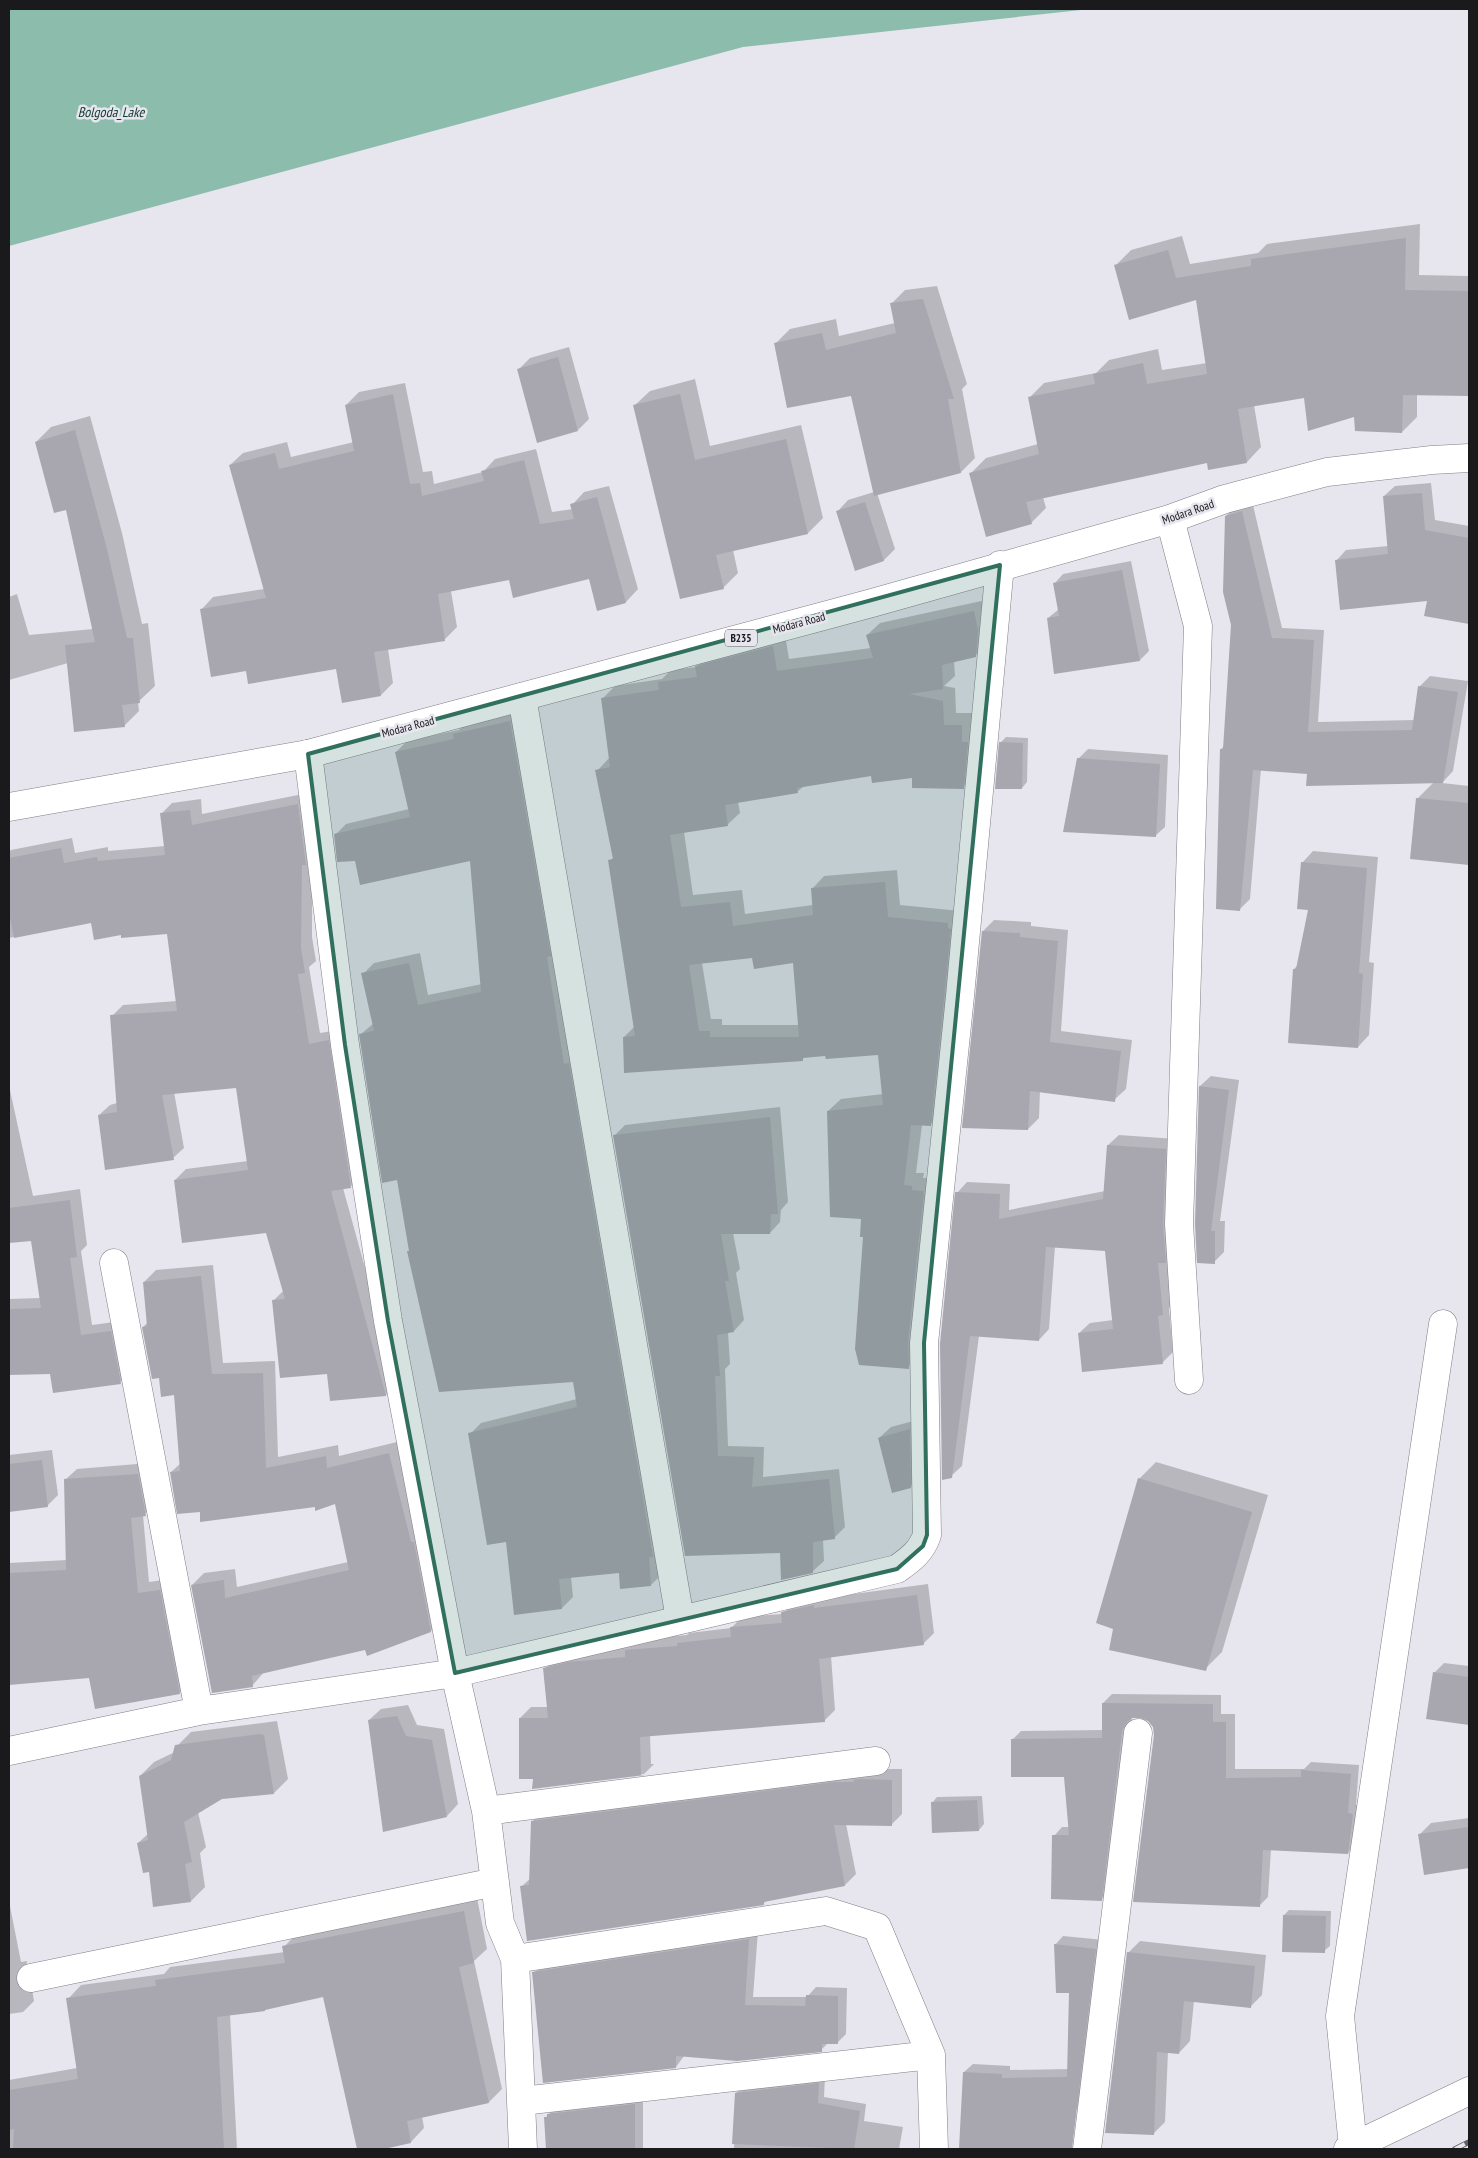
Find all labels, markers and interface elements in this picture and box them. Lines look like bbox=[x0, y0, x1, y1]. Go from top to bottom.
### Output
water label: Bolgoda_Lake bbox=[78, 103, 146, 121]
street label: Modara Road bbox=[1160, 496, 1216, 527]
street label: Modara Road bbox=[771, 608, 827, 637]
road number: B235 bbox=[725, 630, 757, 646]
street label: Modara Road bbox=[380, 712, 436, 741]

